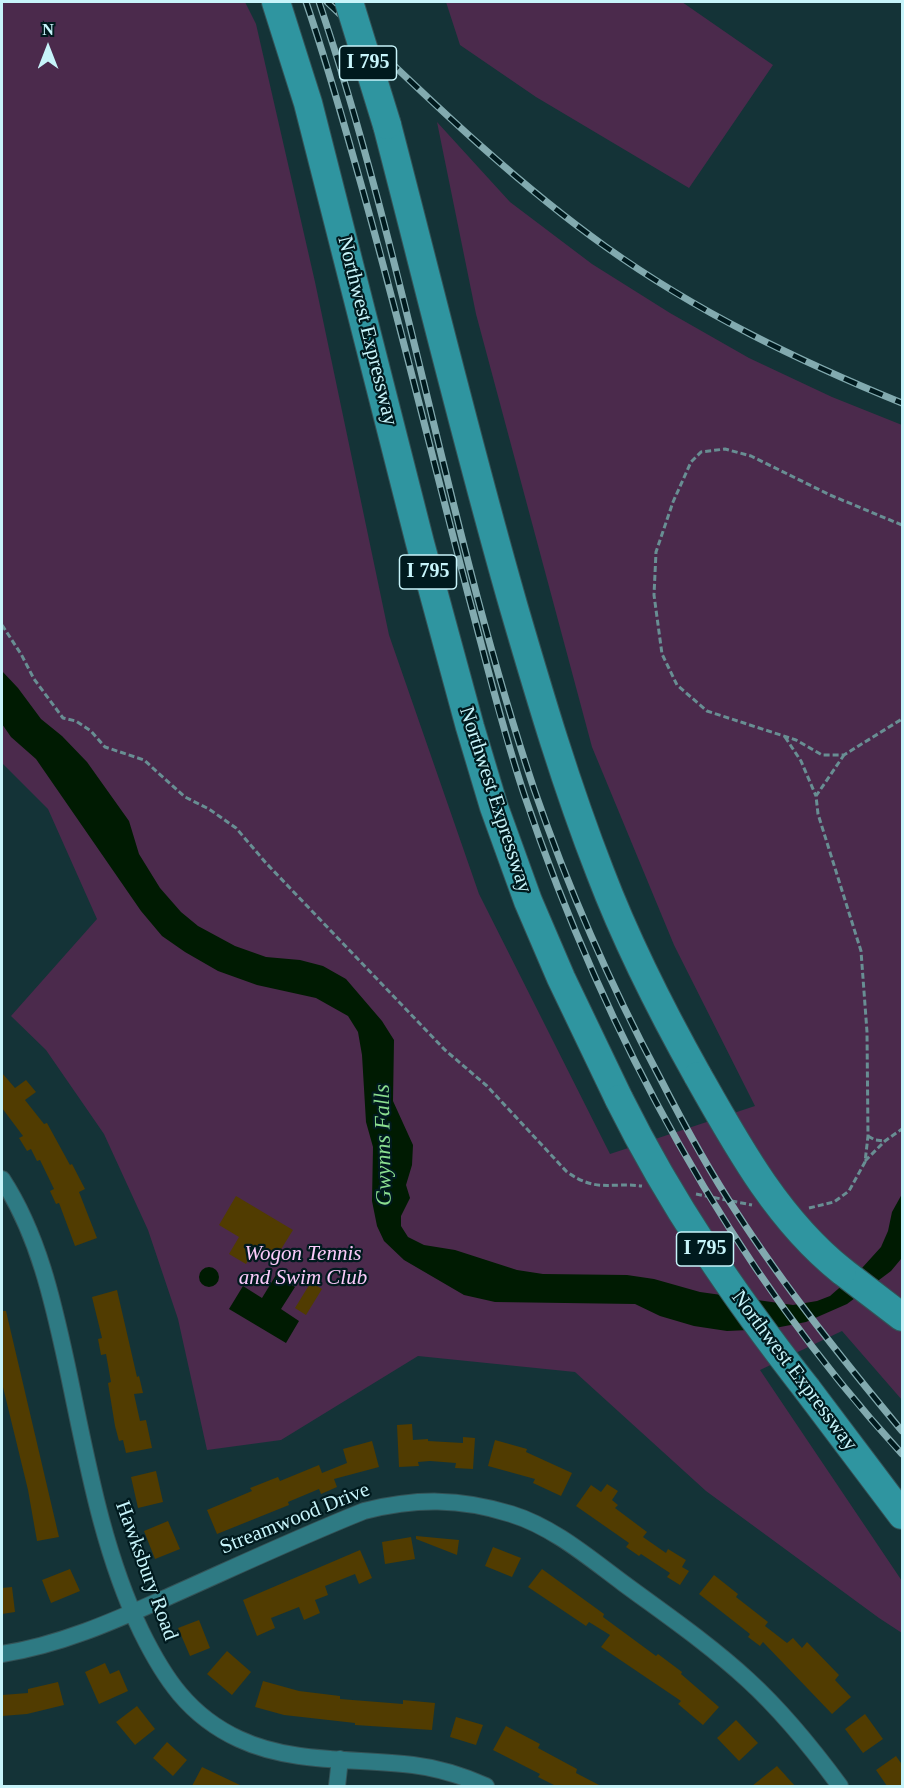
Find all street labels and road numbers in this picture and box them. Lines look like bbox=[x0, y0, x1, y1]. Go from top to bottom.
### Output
road number: I 795 bbox=[340, 46, 397, 80]
street label: Northwest Expressway bbox=[331, 234, 403, 428]
road number: I 795 bbox=[400, 555, 456, 589]
street label: Northwest Expressway bbox=[453, 704, 537, 896]
road number: I 795 bbox=[676, 1232, 734, 1266]
street label: Northwest Expressway bbox=[725, 1286, 863, 1456]
street label: Streamwood Drive bbox=[216, 1477, 374, 1561]
street label: Hawksbury Road bbox=[109, 1498, 183, 1644]

